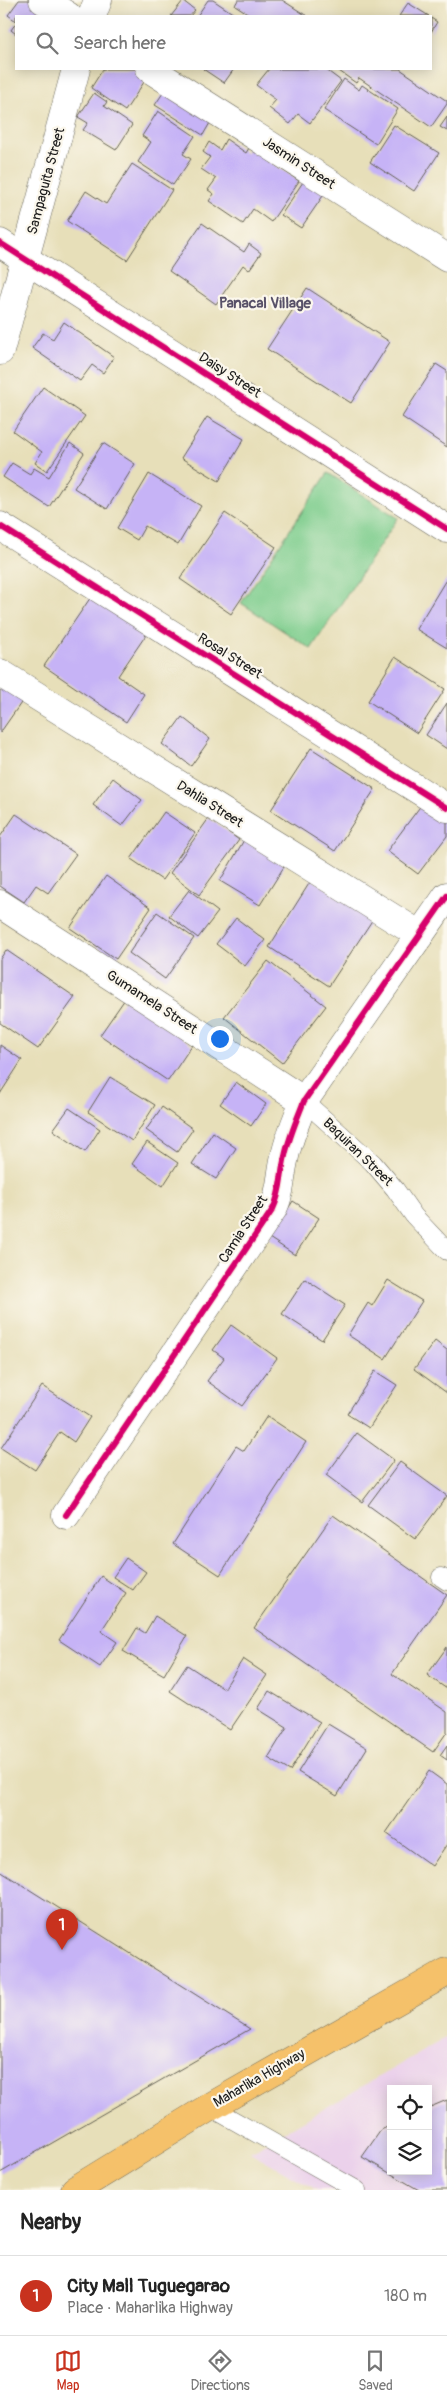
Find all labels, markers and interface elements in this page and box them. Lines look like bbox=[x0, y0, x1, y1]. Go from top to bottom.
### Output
search box bbox=[15, 15, 432, 70]
icon: search bbox=[33, 29, 61, 57]
text: Search here bbox=[73, 31, 166, 55]
street label: Sampaguita Street bbox=[24, 125, 69, 236]
street label: Jasmin Street bbox=[259, 133, 339, 193]
district label: Panacal Village bbox=[219, 294, 311, 313]
street label: Daisy Street bbox=[196, 349, 265, 402]
street label: Rosal Street bbox=[195, 630, 266, 683]
street label: Dahlia Street bbox=[174, 777, 247, 831]
street label: Gumamela Street bbox=[103, 966, 201, 1038]
your location bbox=[207, 1026, 233, 1052]
street label: Baquiran Street bbox=[320, 1114, 397, 1190]
street label: Camia Street bbox=[215, 1192, 271, 1266]
pin: 1 bbox=[46, 1909, 78, 1950]
street label: Maharlika Highway bbox=[210, 2045, 308, 2111]
map controls bbox=[387, 2085, 432, 2175]
button: locate bbox=[387, 2085, 432, 2130]
button: layers bbox=[387, 2130, 432, 2175]
text: Nearby bbox=[20, 2209, 81, 2236]
text: City Mall Tuguegarao bbox=[67, 2274, 230, 2298]
text: 1 bbox=[33, 2286, 39, 2306]
text: 180 m bbox=[384, 2286, 427, 2306]
text: Place · Maharlika Highway bbox=[67, 2298, 233, 2318]
tab: Map bbox=[54, 2347, 82, 2394]
tab: Directions bbox=[190, 2347, 250, 2394]
tab: Saved bbox=[358, 2347, 393, 2394]

